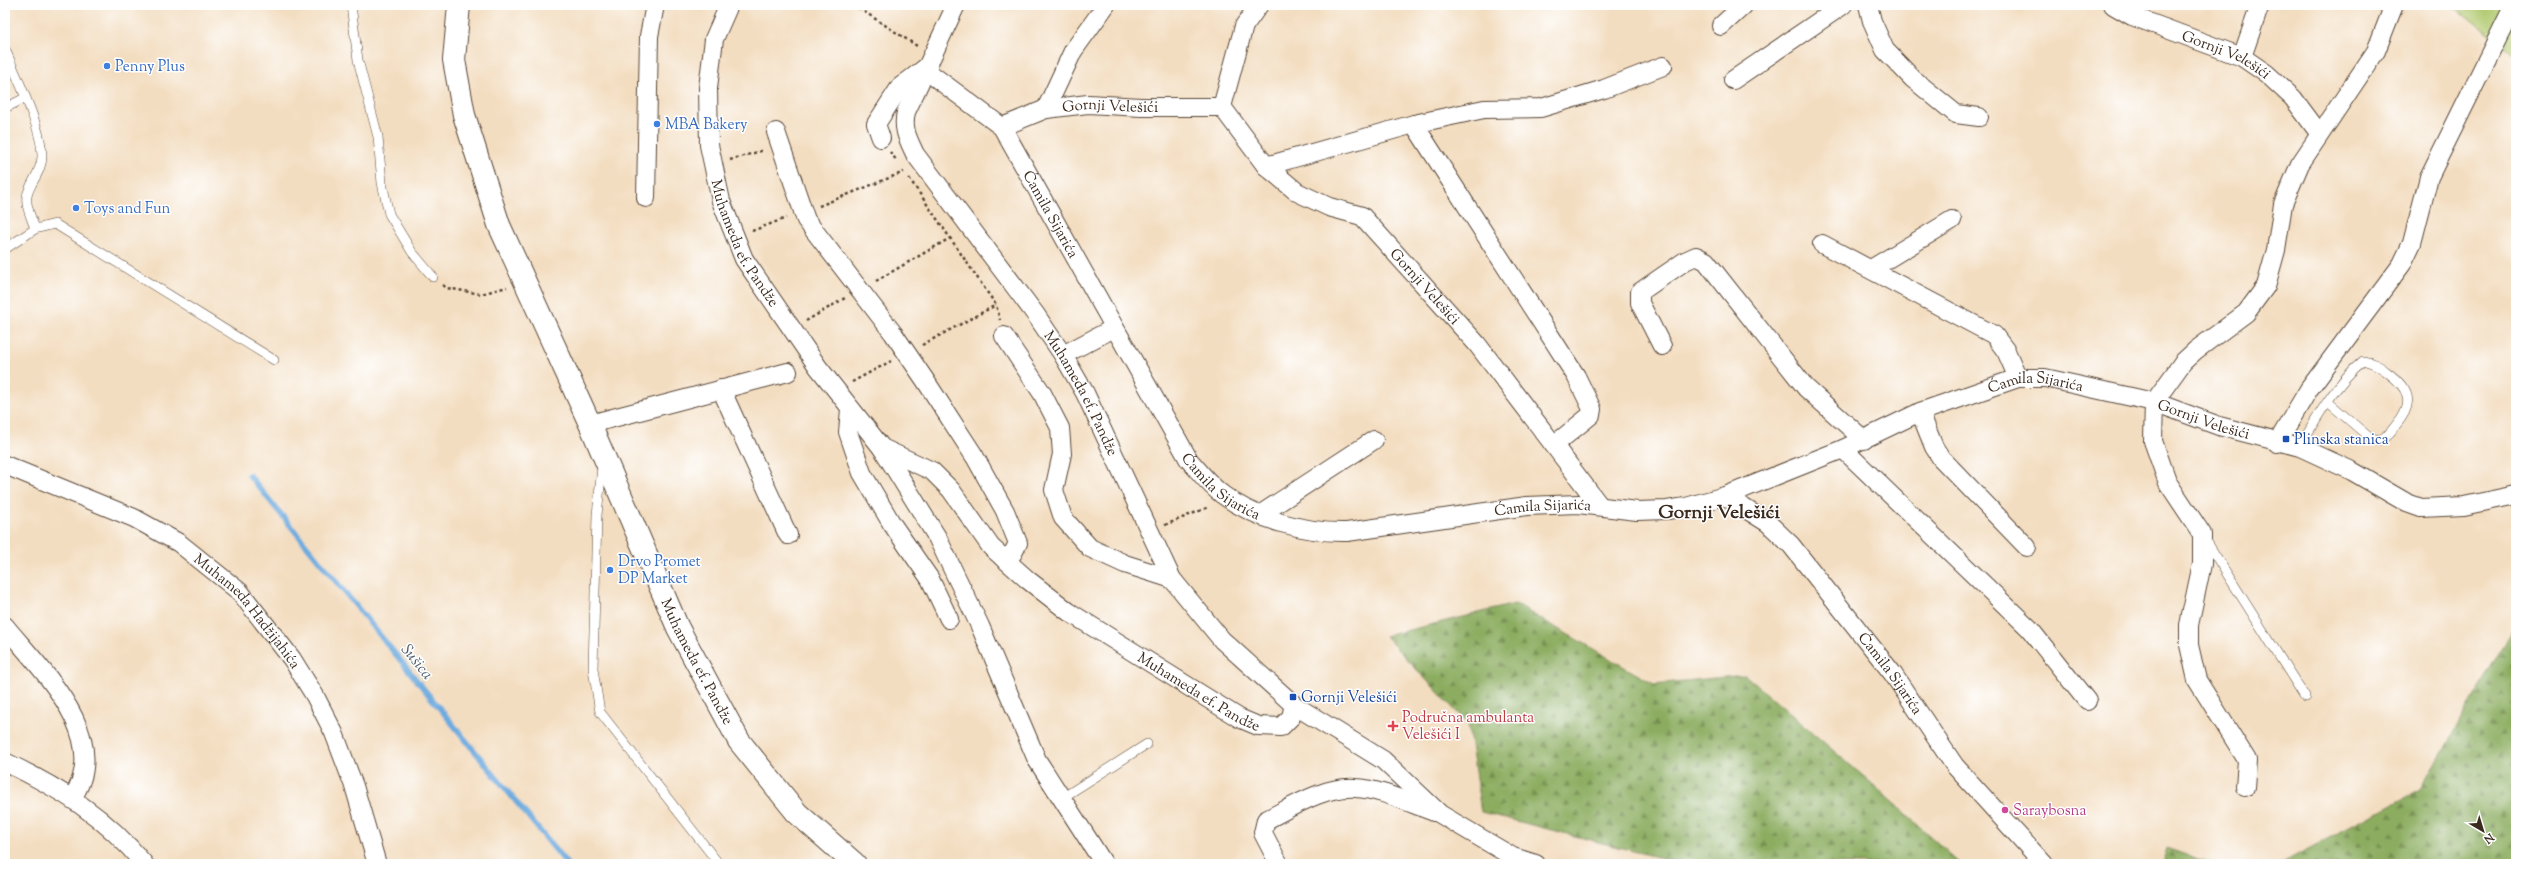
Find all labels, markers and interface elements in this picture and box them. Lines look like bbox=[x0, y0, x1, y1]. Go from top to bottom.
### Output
street label: Gornji Velešići bbox=[2178, 26, 2275, 85]
place label: Penny Plus bbox=[115, 57, 185, 78]
marker: Penny Plus bbox=[102, 61, 112, 71]
street label: Gornji Velešići bbox=[1061, 95, 1158, 119]
place label: MBA Bakery bbox=[665, 115, 748, 136]
marker: MBA Bakery bbox=[652, 119, 662, 129]
street label: Ćamila Sijarića bbox=[1017, 166, 1083, 262]
street label: Muhameda ef. Pandže bbox=[705, 178, 783, 312]
place label: Toys and Fun bbox=[84, 199, 171, 220]
marker: Toys and Fun bbox=[71, 203, 81, 213]
street label: Gornji Velešići bbox=[1384, 244, 1464, 330]
street label: Muhameda ef. Pandže bbox=[1038, 327, 1122, 460]
street label: Ćamila Sijarića bbox=[1985, 369, 2085, 400]
street label: Gornji Velešići bbox=[2154, 395, 2252, 445]
place label: Plinska stanica bbox=[2294, 430, 2389, 451]
marker: Plinska stanica bbox=[2281, 434, 2291, 444]
street label: Ćamila Sijarića bbox=[1175, 449, 1263, 526]
street label: Ćamila Sijarića bbox=[1493, 495, 1592, 523]
district label: Gornji Velešići bbox=[1658, 500, 1780, 527]
street label: Muhameda Hadžijahića bbox=[188, 550, 305, 673]
place label: Drvo Promet DP Market bbox=[618, 552, 701, 590]
marker: Drvo Promet DP Market bbox=[605, 565, 615, 575]
street label: Muhameda ef. Pandže bbox=[655, 596, 737, 729]
street label: Ćamila Sijarića bbox=[1852, 627, 1927, 719]
water label: Sušica bbox=[394, 640, 438, 685]
street label: Muhameda ef. Pandže bbox=[1133, 648, 1263, 738]
place label: Gornji Velešići bbox=[1301, 688, 1397, 709]
marker: Gornji Velešići bbox=[1288, 692, 1298, 702]
place label: Područna ambulanta Velešići I bbox=[1402, 708, 1534, 746]
marker: Područna ambulanta Velešići I bbox=[1387, 720, 1399, 732]
place label: Saraybosna bbox=[2013, 801, 2086, 822]
marker: Saraybosna bbox=[2000, 805, 2010, 815]
north arrow bbox=[2463, 811, 2503, 851]
text: N bbox=[2480, 828, 2498, 847]

